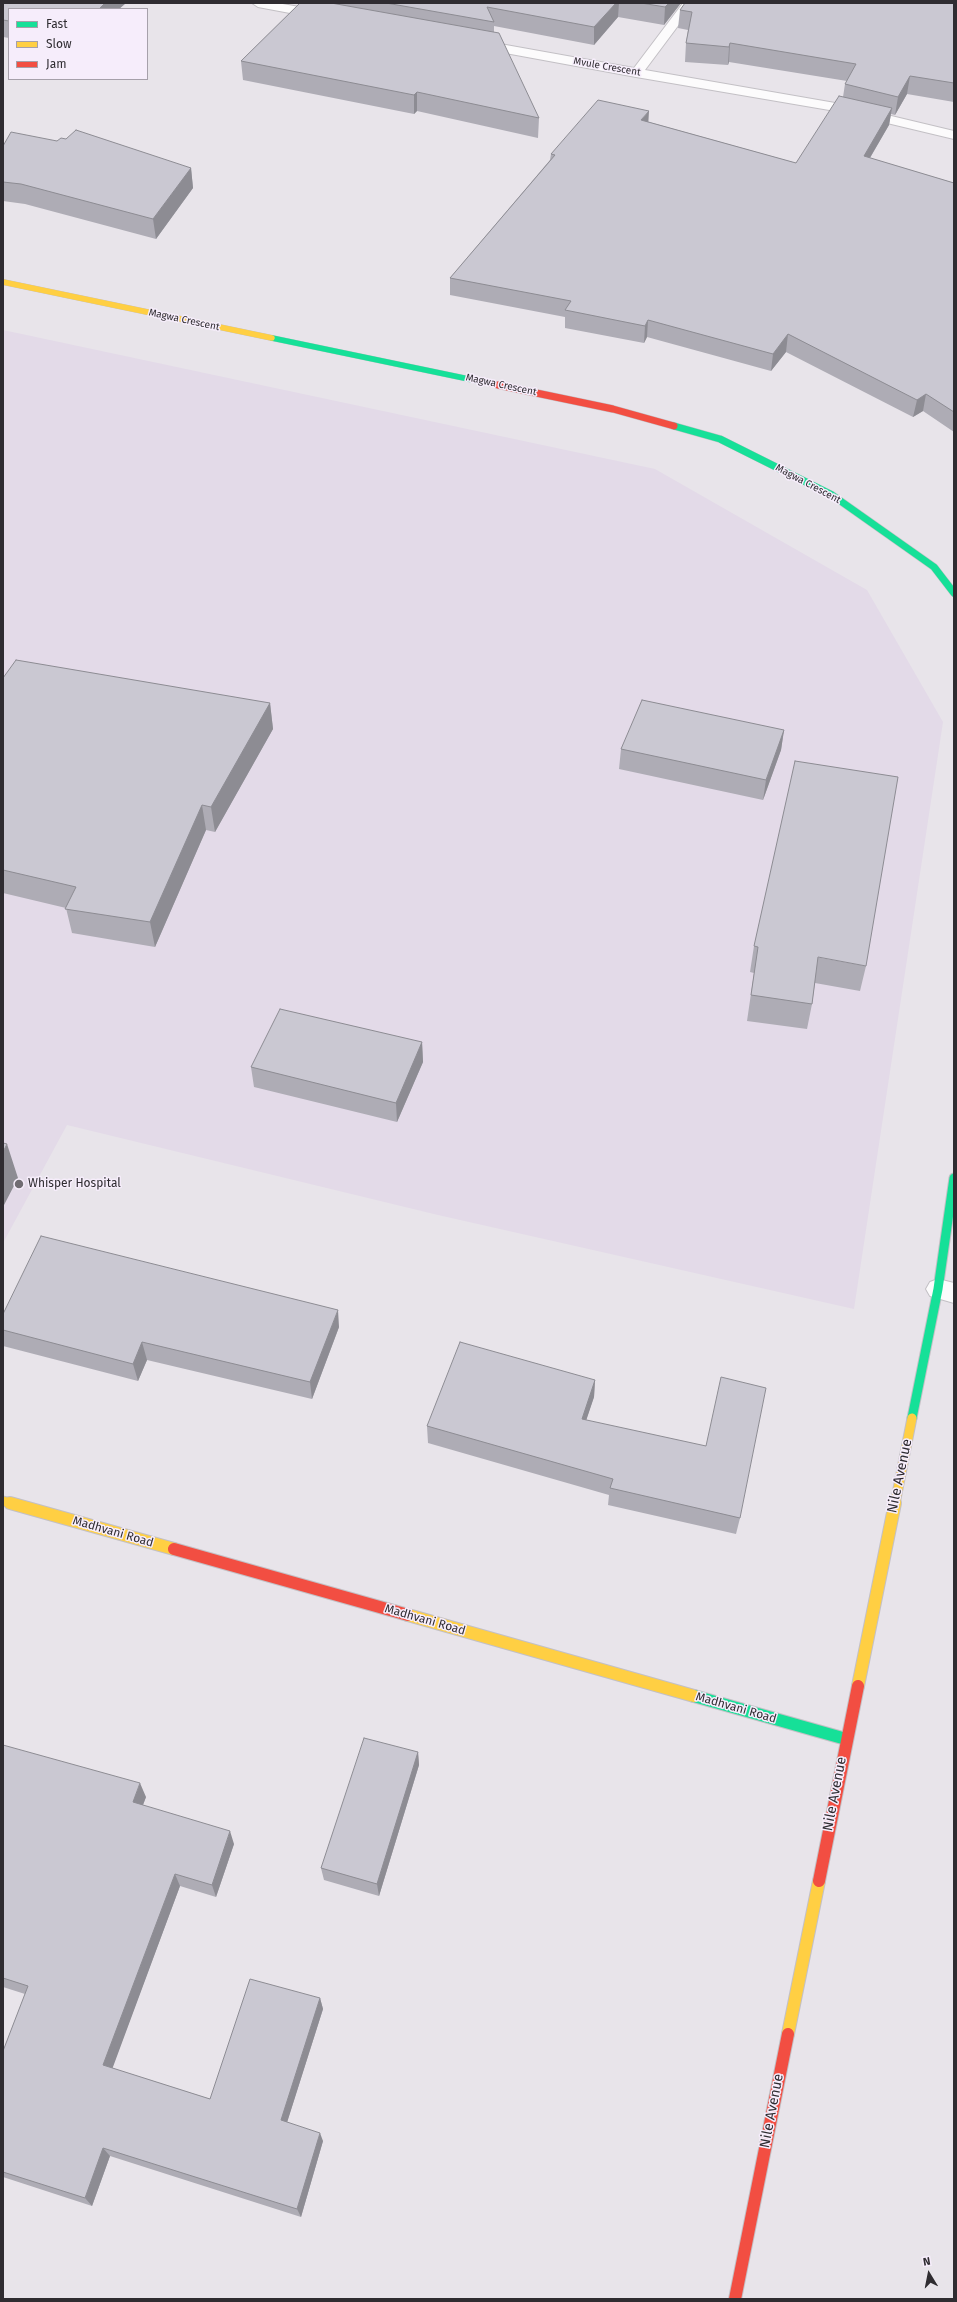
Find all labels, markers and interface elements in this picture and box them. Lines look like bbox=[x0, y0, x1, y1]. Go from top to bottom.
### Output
legend bbox=[8, 8, 148, 80]
text: Fast bbox=[46, 17, 68, 31]
text: Slow bbox=[46, 37, 72, 51]
street label: Mvule Crescent bbox=[572, 55, 642, 79]
text: Jam bbox=[46, 57, 66, 71]
street label: Magwa Crescent bbox=[147, 307, 221, 333]
street label: Magwa Crescent bbox=[464, 372, 538, 398]
street label: Magwa Crescent bbox=[773, 462, 843, 506]
place label: Whisper Hospital bbox=[28, 1177, 121, 1191]
marker: Whisper Hospital bbox=[13, 1178, 25, 1190]
street label: Nile Avenue bbox=[884, 1437, 916, 1515]
street label: Madhvani Road bbox=[71, 1514, 155, 1550]
street label: Madhvani Road bbox=[383, 1602, 467, 1638]
street label: Madhvani Road bbox=[694, 1690, 778, 1726]
street label: Nile Avenue bbox=[820, 1755, 850, 1833]
street label: Nile Avenue bbox=[757, 2072, 787, 2150]
north arrow bbox=[909, 2254, 949, 2294]
text: N bbox=[922, 2255, 932, 2269]

